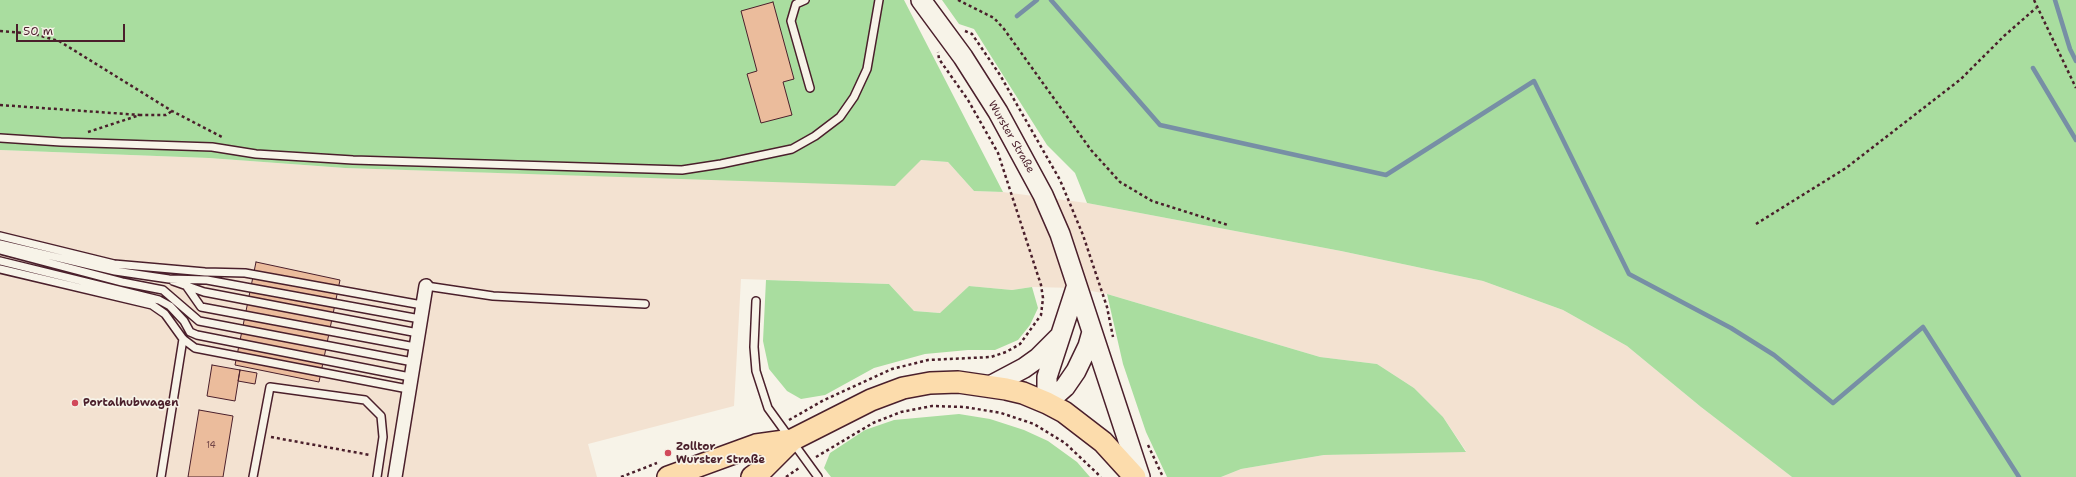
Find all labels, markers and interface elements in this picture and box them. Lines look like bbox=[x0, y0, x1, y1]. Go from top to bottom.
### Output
scale bar bbox=[18, 16, 127, 42]
text: 50 m bbox=[23, 23, 53, 39]
street label: Wurster Straße bbox=[985, 98, 1037, 176]
place label: Portalhubwagen bbox=[83, 396, 178, 410]
marker: Portalhubwagen bbox=[70, 398, 80, 408]
place label: Zolltor Wurster Straße bbox=[676, 440, 765, 466]
house number: 14 bbox=[206, 441, 216, 451]
marker: Zolltor Wurster Straße bbox=[663, 448, 673, 458]

